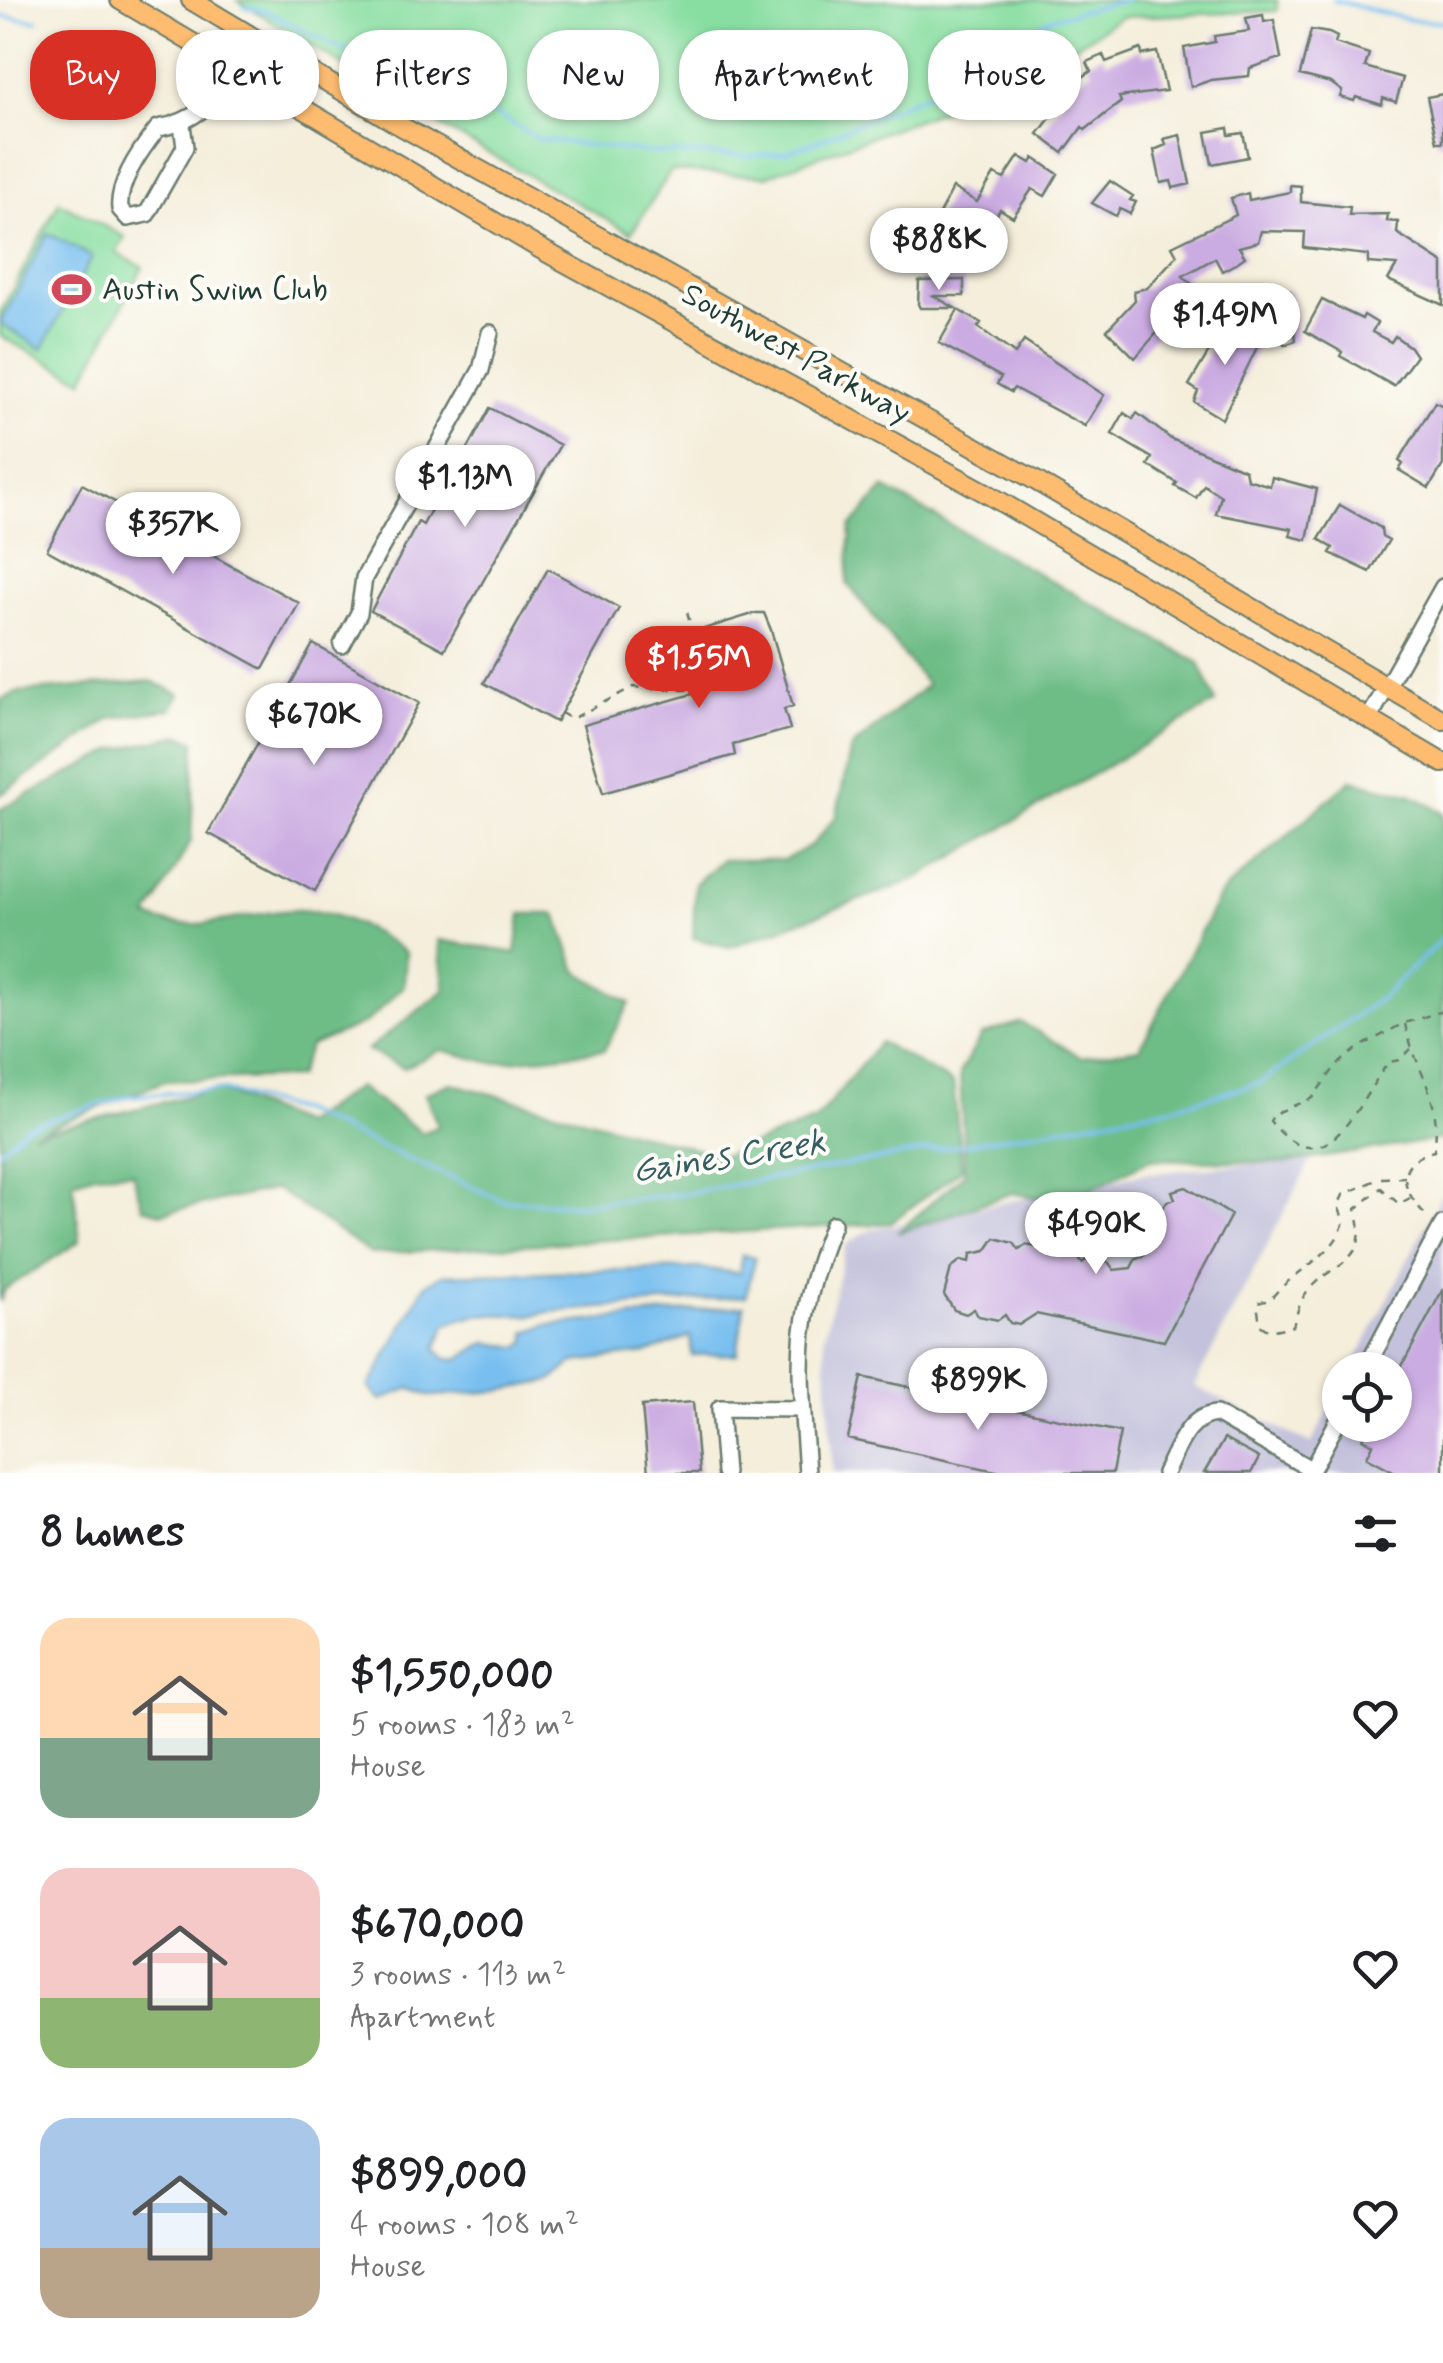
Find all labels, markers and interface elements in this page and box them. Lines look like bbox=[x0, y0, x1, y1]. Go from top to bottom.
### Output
chip: Buy bbox=[30, 30, 156, 120]
chip: Rent bbox=[176, 30, 319, 120]
chip: Filters bbox=[339, 30, 507, 120]
chip: New bbox=[527, 30, 659, 120]
chip: Apartment bbox=[679, 30, 908, 120]
chip: House bbox=[928, 30, 1081, 120]
pin: $888K bbox=[869, 208, 1009, 293]
text: $888K bbox=[892, 219, 986, 261]
sports icon: Austin Swim Club bbox=[51, 269, 93, 311]
place label: Austin Swim Club bbox=[102, 269, 328, 311]
street label: Southwest Parkway bbox=[674, 274, 918, 434]
pin: $1.49M bbox=[1144, 283, 1306, 368]
text: $1.49M bbox=[1172, 294, 1278, 336]
pin: $1.13M bbox=[384, 445, 546, 530]
text: $1.13M bbox=[417, 456, 513, 498]
pin: $357K bbox=[103, 492, 243, 577]
text: $357K bbox=[128, 503, 218, 545]
pin: $1.55M bbox=[618, 626, 780, 711]
text: $1.55M bbox=[647, 637, 751, 679]
pin: $670K bbox=[244, 683, 384, 768]
text: $670K bbox=[267, 694, 361, 736]
water label: Gaines Creek bbox=[629, 1119, 829, 1195]
pin: $490K bbox=[1026, 1192, 1166, 1277]
text: $490K bbox=[1047, 1203, 1145, 1245]
pin: $899K bbox=[908, 1348, 1048, 1433]
map controls bbox=[1322, 1352, 1412, 1442]
button: locate bbox=[1322, 1352, 1412, 1442]
text: $899K bbox=[930, 1359, 1026, 1401]
text: 8 homes bbox=[40, 1506, 185, 1561]
icon: filters bbox=[1348, 1506, 1403, 1561]
text: $1,550,000 bbox=[350, 1649, 554, 1704]
icon: home bbox=[120, 1658, 240, 1778]
icon: heart bbox=[1348, 1691, 1403, 1746]
text: 5 rooms · 183 m² bbox=[350, 1704, 575, 1746]
text: House bbox=[350, 1746, 426, 1788]
text: $670,000 bbox=[350, 1899, 524, 1954]
icon: home bbox=[120, 1908, 240, 2028]
icon: heart bbox=[1348, 1941, 1403, 1996]
text: 3 rooms · 113 m² bbox=[350, 1954, 566, 1996]
text: Apartment bbox=[350, 1996, 495, 2038]
text: $899,000 bbox=[350, 2149, 527, 2204]
icon: home bbox=[120, 2158, 240, 2278]
icon: heart bbox=[1348, 2191, 1403, 2246]
text: 4 rooms · 108 m² bbox=[350, 2204, 579, 2246]
text: House bbox=[350, 2246, 426, 2288]

